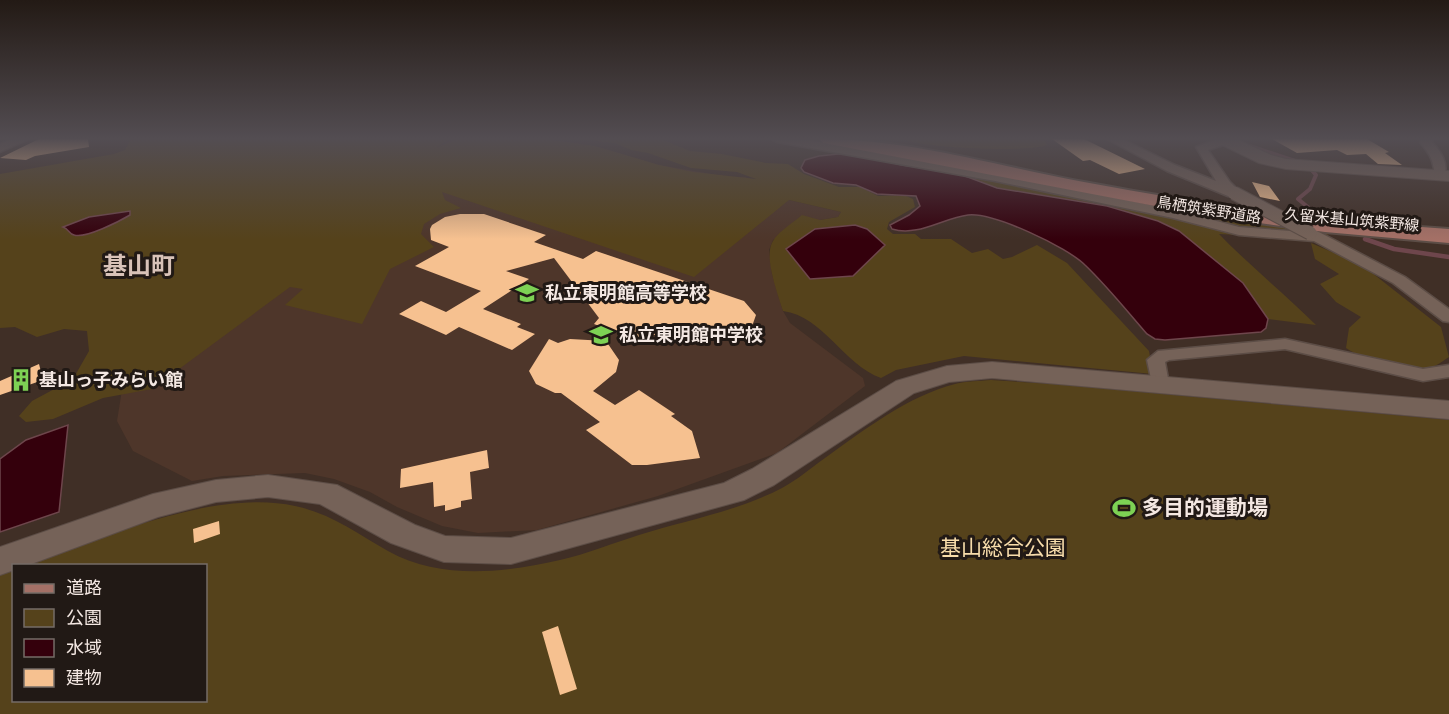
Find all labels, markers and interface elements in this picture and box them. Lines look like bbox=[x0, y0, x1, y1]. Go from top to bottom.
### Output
street label: 鳥栖筑紫野道路 bbox=[1156, 192, 1262, 228]
street label: 久留米基山筑紫野線 bbox=[1284, 204, 1420, 236]
district label: 基山町 bbox=[103, 250, 175, 281]
school or university icon: 私立東明館高等学校 bbox=[514, 280, 540, 306]
place label: 私立東明館高等学校 bbox=[545, 281, 707, 305]
school or university icon: 私立東明館中学校 bbox=[588, 322, 614, 348]
place label: 私立東明館中学校 bbox=[619, 323, 763, 347]
building icon: 基山っ子みらい館 bbox=[8, 367, 34, 393]
place label: 基山っ子みらい館 bbox=[39, 368, 183, 392]
place label: 多目的運動場 bbox=[1142, 494, 1268, 522]
sports icon: 多目的運動場 bbox=[1111, 495, 1137, 521]
park label: 基山総合公園 bbox=[940, 534, 1066, 562]
legend bbox=[12, 564, 207, 702]
text: 道路 bbox=[66, 576, 102, 600]
text: 公園 bbox=[66, 606, 102, 630]
text: 水域 bbox=[66, 636, 102, 660]
text: 建物 bbox=[66, 666, 102, 690]

